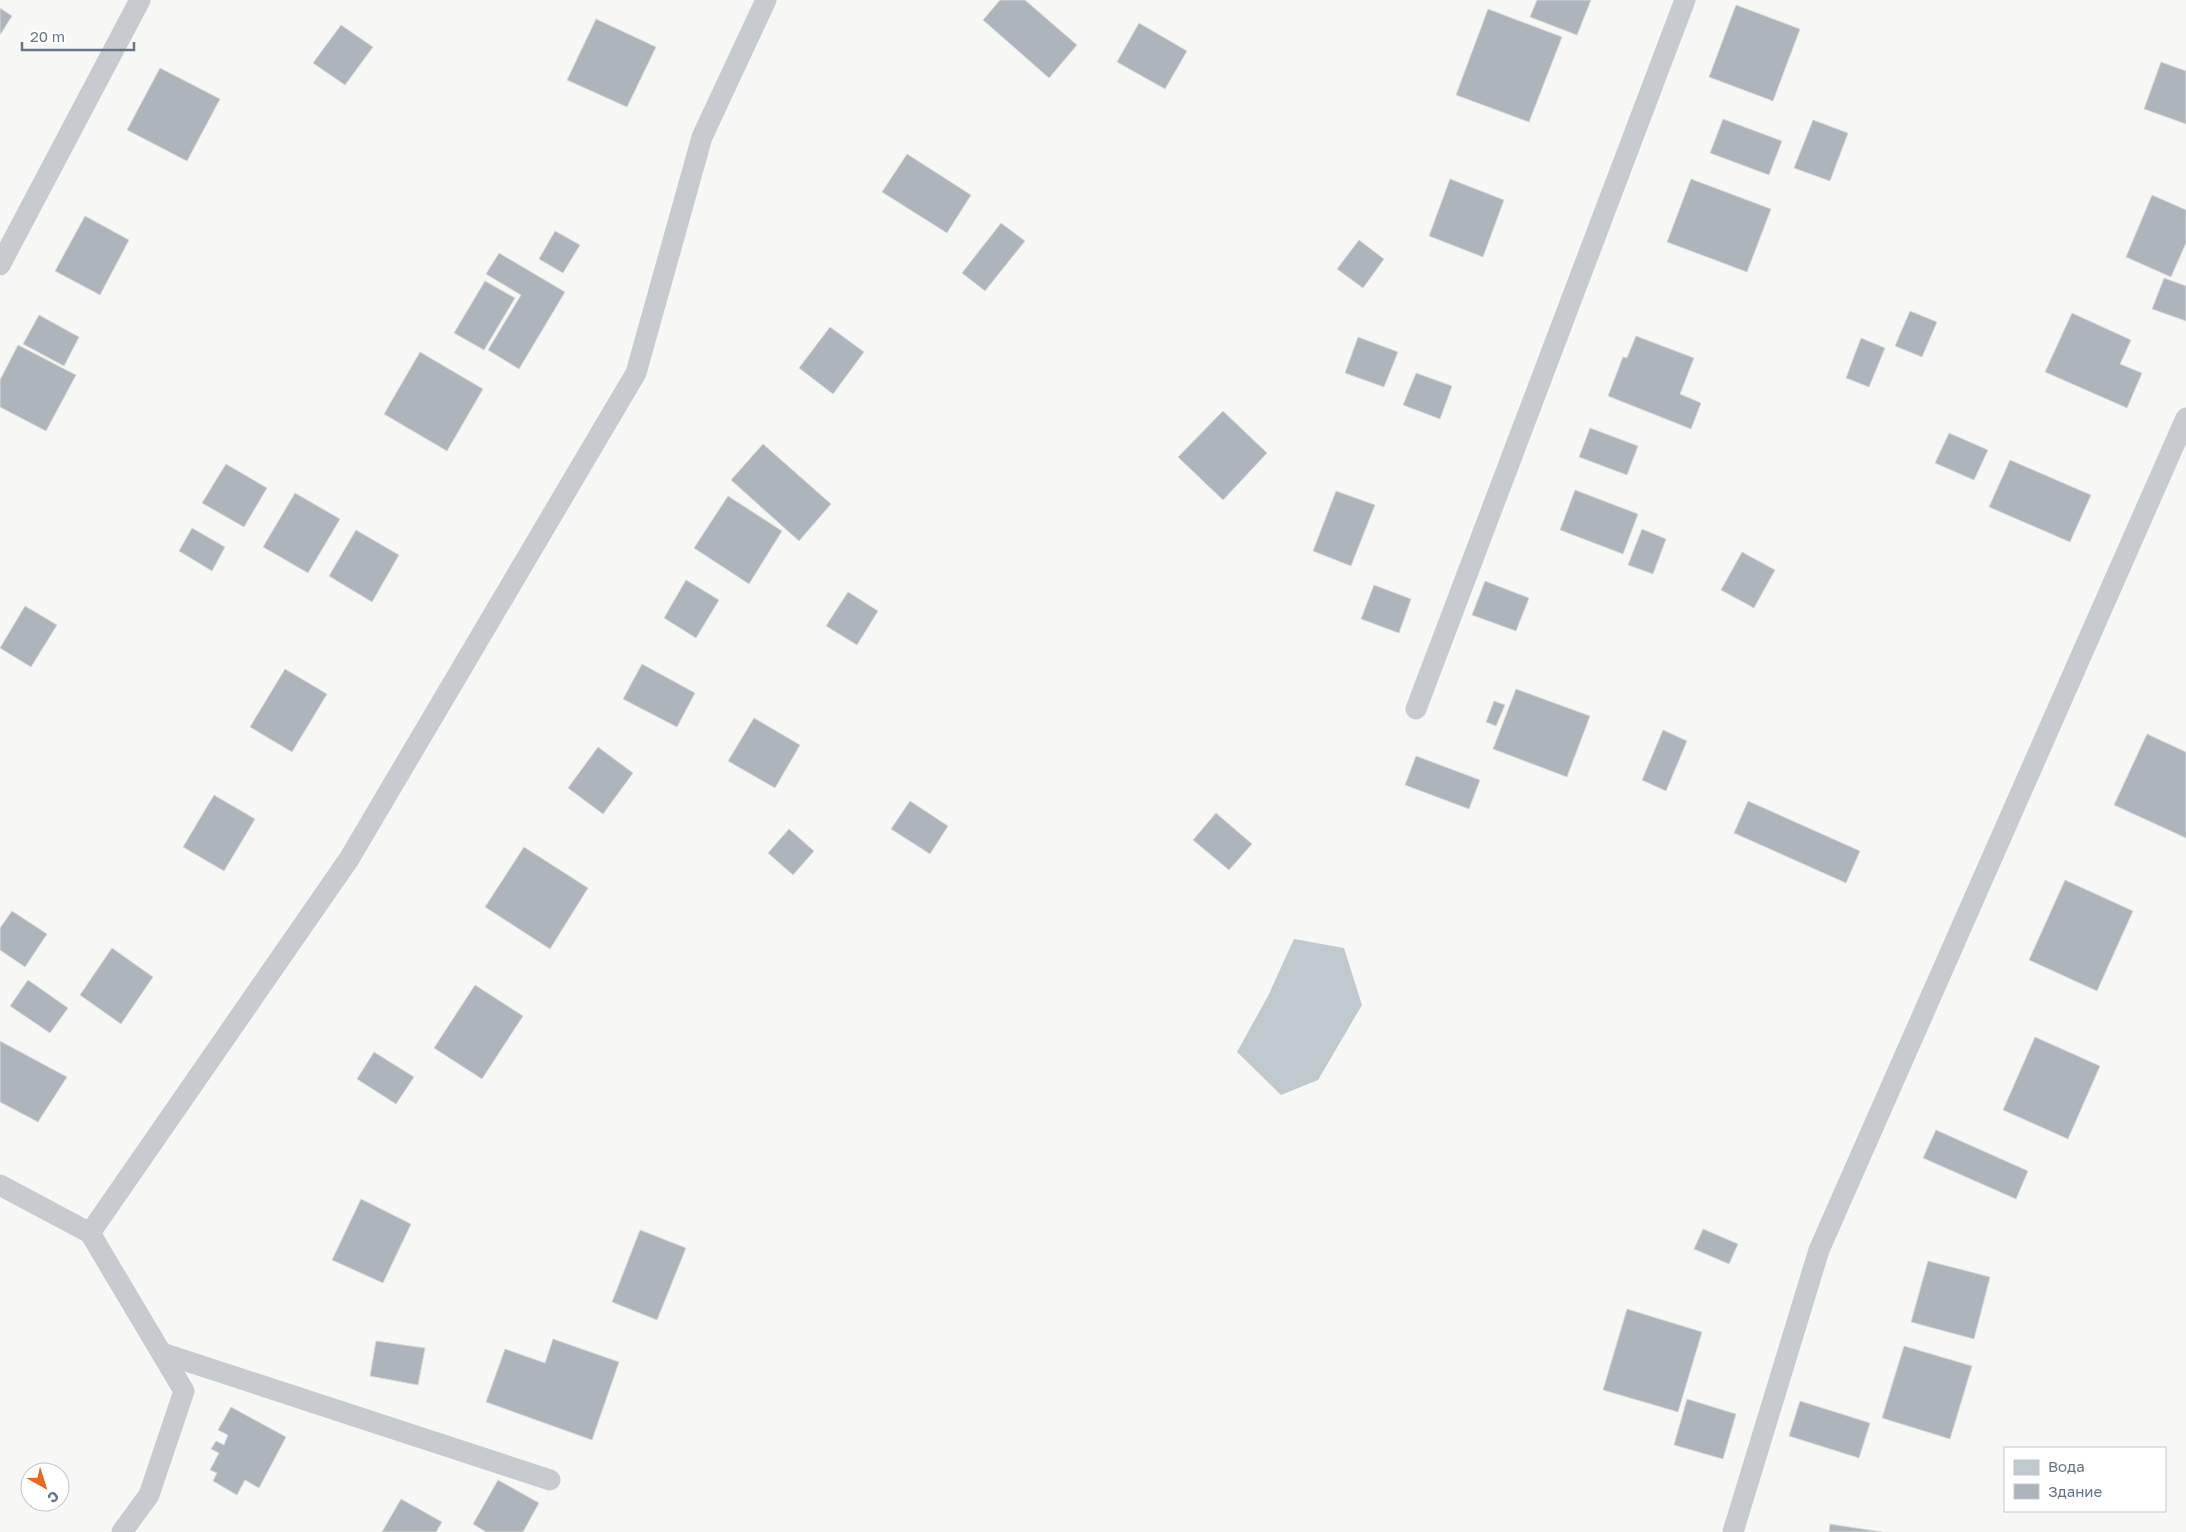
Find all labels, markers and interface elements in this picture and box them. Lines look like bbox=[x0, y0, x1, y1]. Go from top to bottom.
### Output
scale bar bbox=[22, 20, 135, 52]
text: 20 m bbox=[30, 27, 65, 45]
legend bbox=[2004, 1447, 2166, 1512]
text: Вода bbox=[2048, 1457, 2085, 1475]
north arrow bbox=[20, 1462, 70, 1512]
text: Здание bbox=[2048, 1482, 2102, 1500]
text: С bbox=[44, 1488, 63, 1507]

